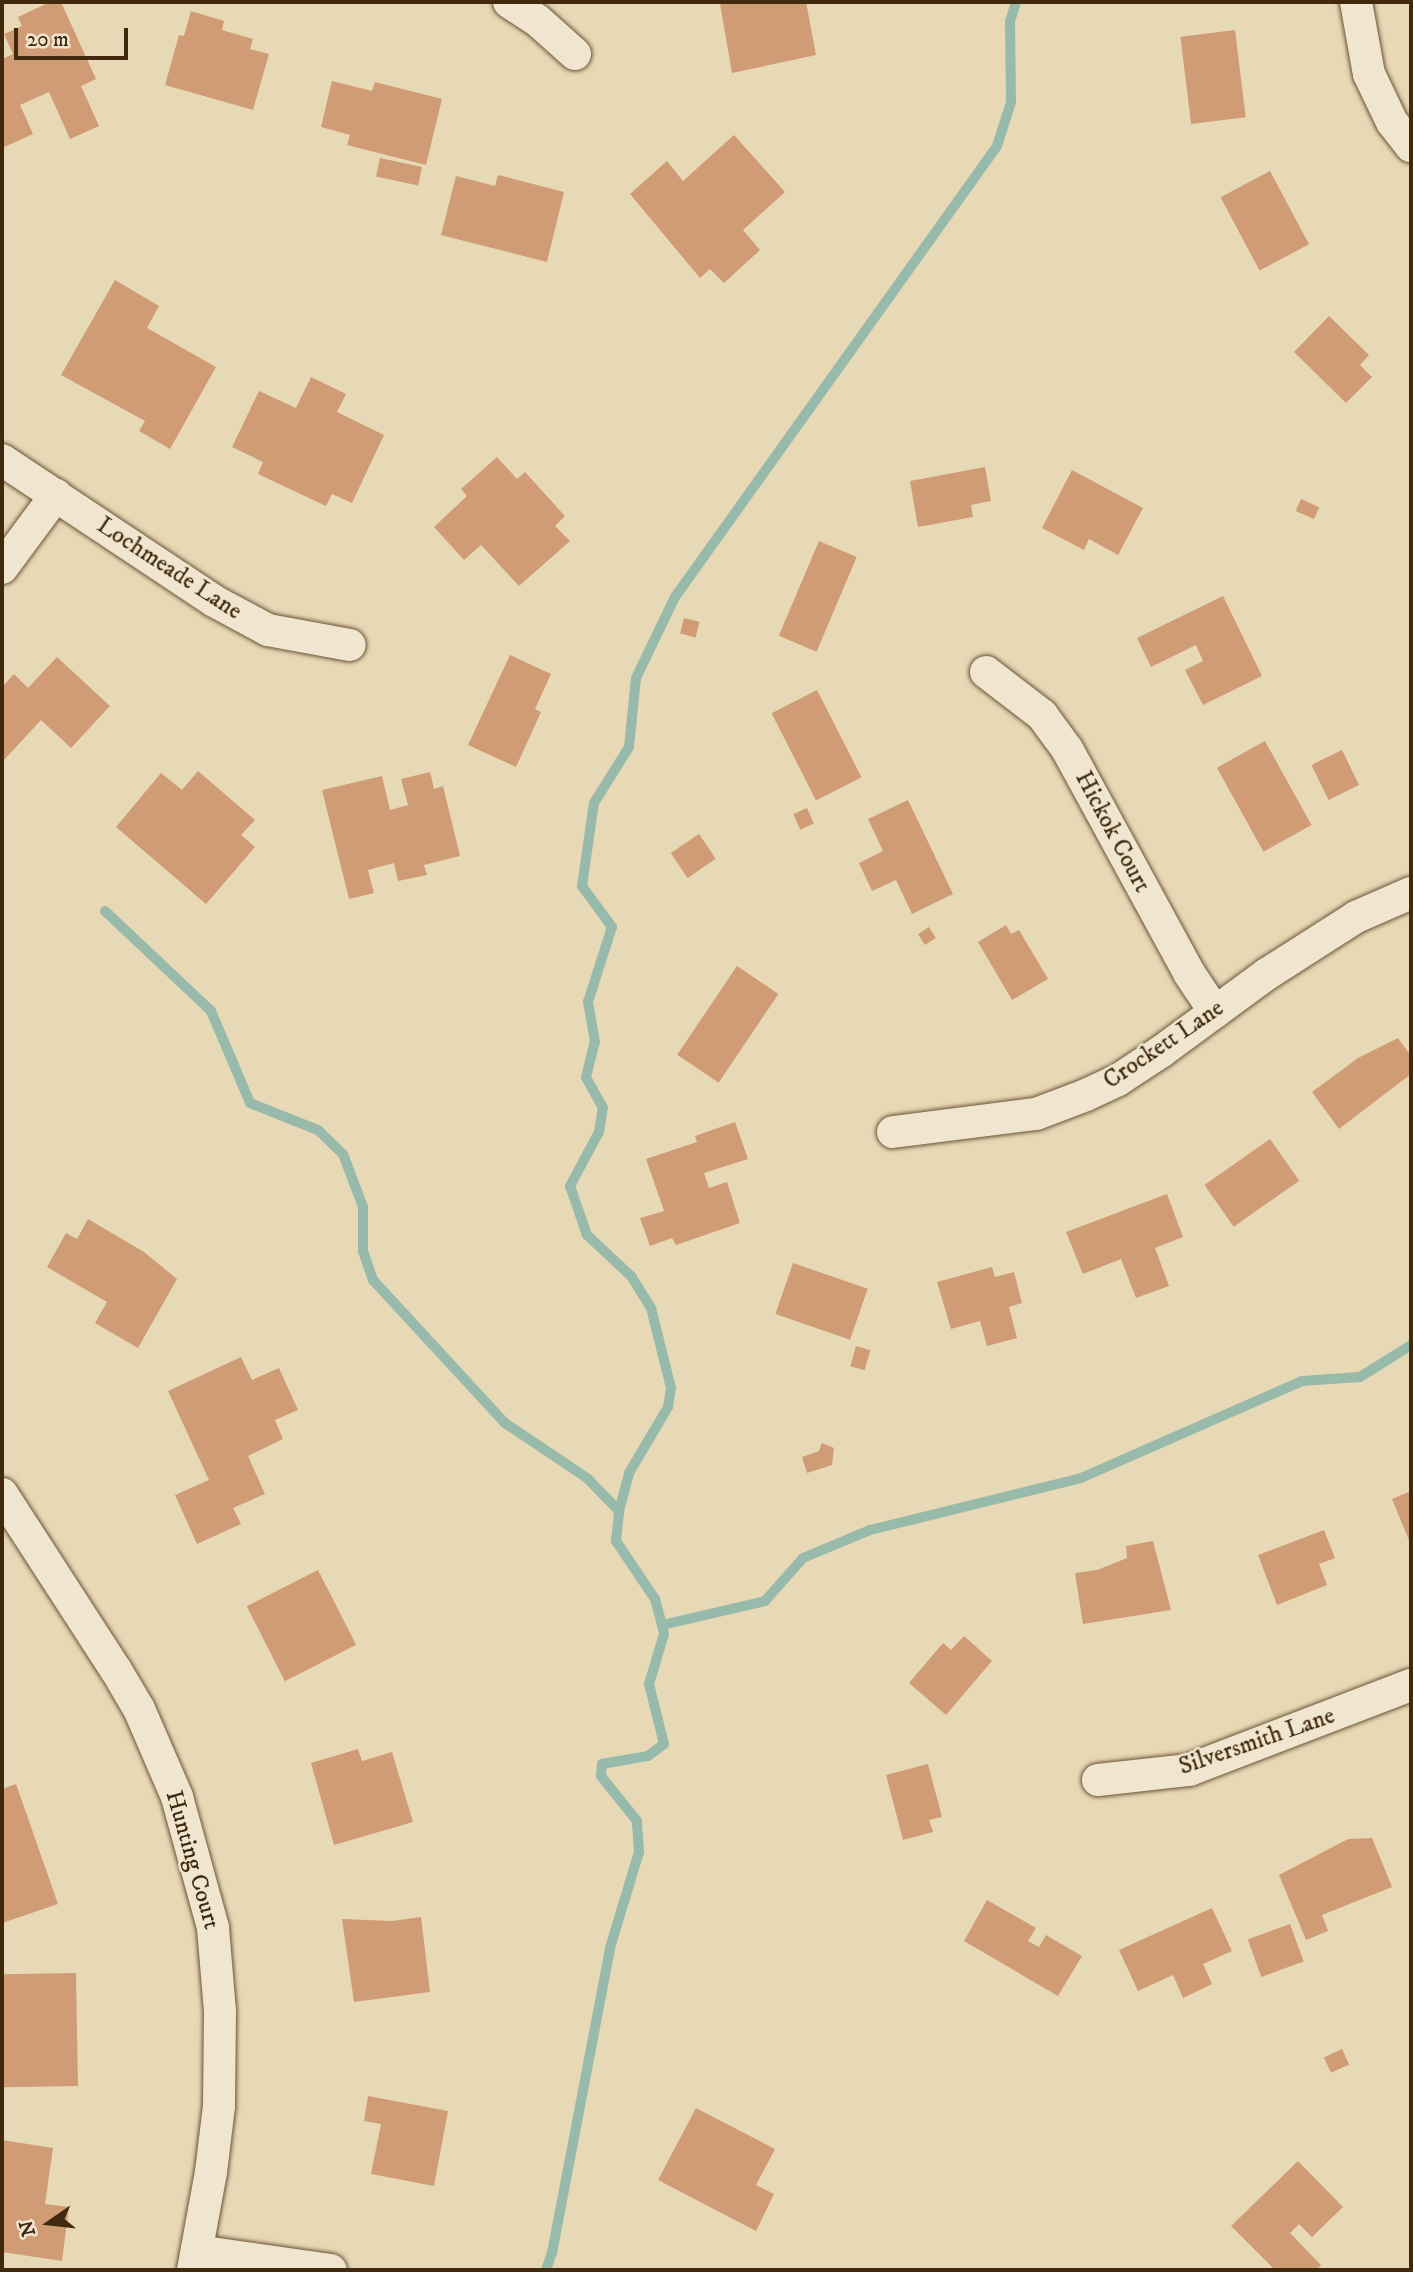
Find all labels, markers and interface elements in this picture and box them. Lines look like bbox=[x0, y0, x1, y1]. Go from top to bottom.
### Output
scale bar bbox=[18, 14, 131, 58]
text: 20 m bbox=[27, 27, 69, 53]
street label: Lochmeade Lane bbox=[91, 511, 247, 627]
street label: Hickok Court bbox=[1068, 767, 1156, 897]
street label: Crockett Lane bbox=[1098, 994, 1230, 1096]
street label: Silversmith Lane bbox=[1175, 1702, 1339, 1782]
street label: Hunting Court bbox=[158, 1787, 226, 1933]
north arrow bbox=[14, 2188, 84, 2258]
text: N bbox=[15, 2218, 41, 2239]

